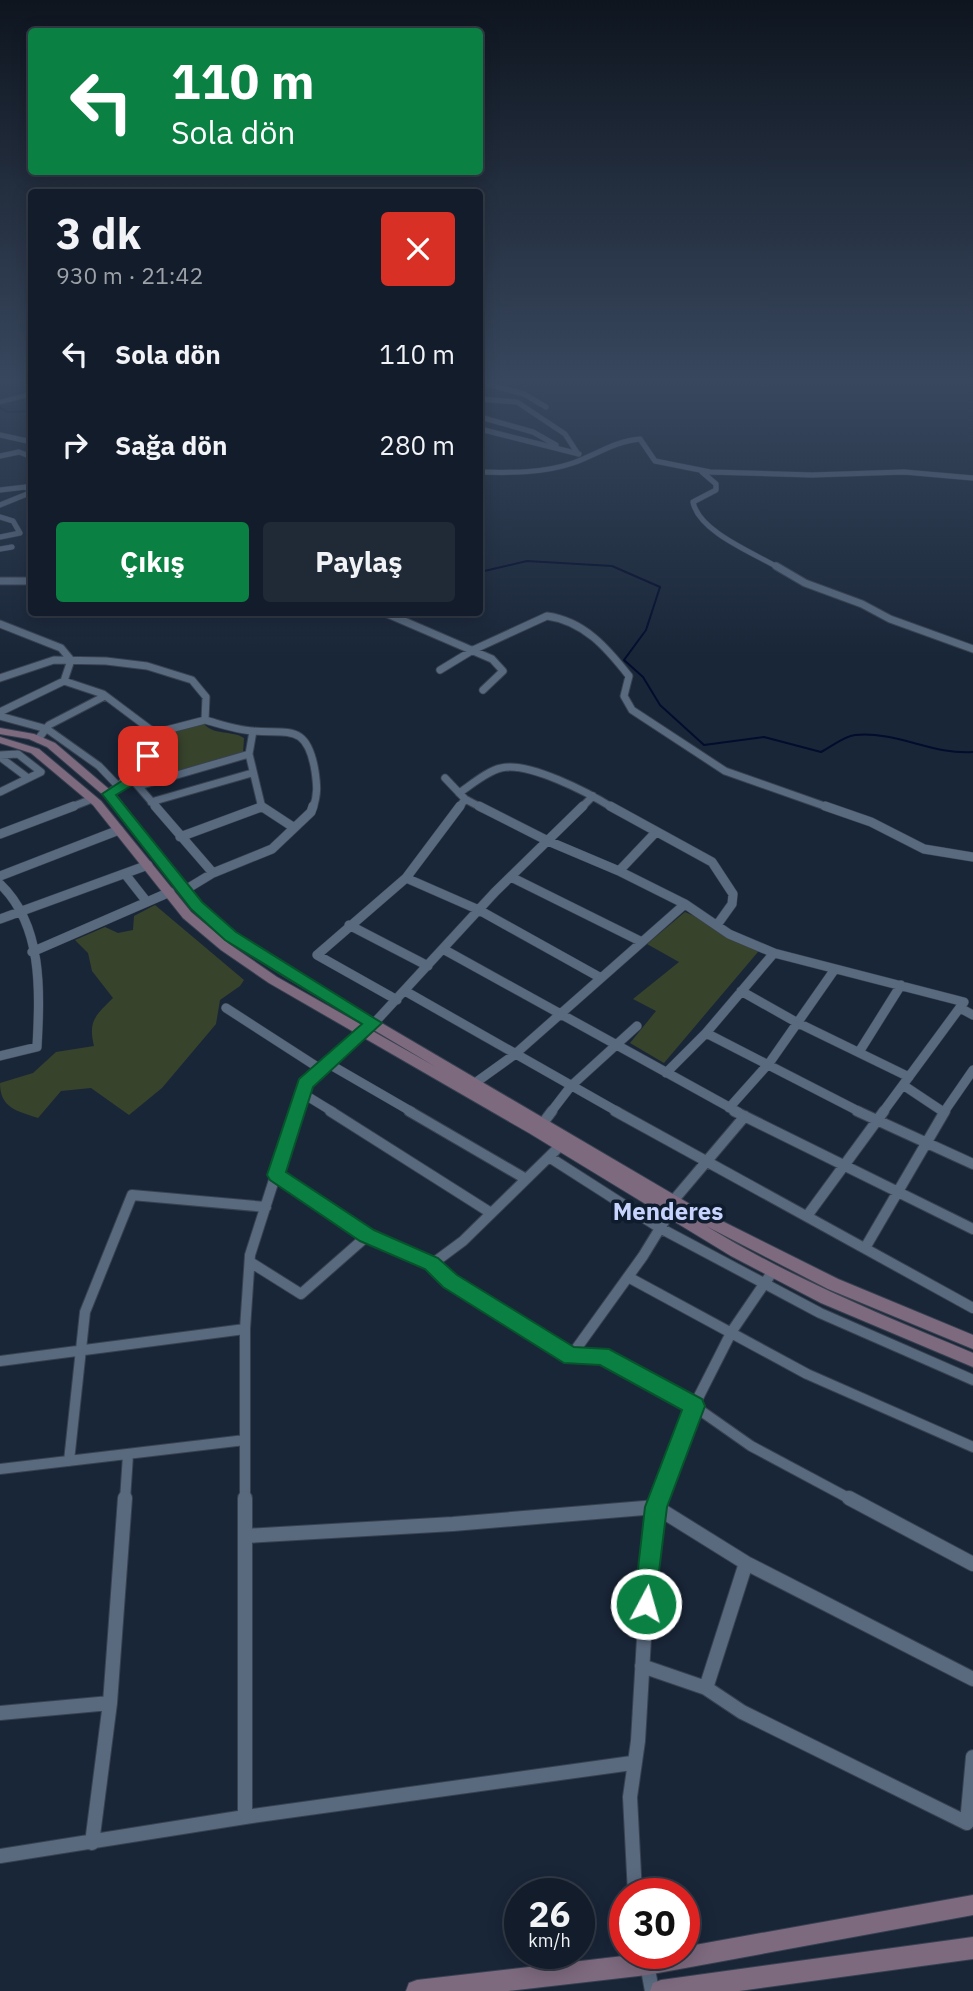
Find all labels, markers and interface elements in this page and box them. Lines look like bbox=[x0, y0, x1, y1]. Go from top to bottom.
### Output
text: 110 m bbox=[171, 49, 315, 112]
icon: left bbox=[56, 56, 147, 147]
text: Sola dön bbox=[171, 111, 296, 153]
text: 3 dk bbox=[56, 206, 141, 261]
button: close bbox=[381, 212, 455, 286]
text: 930 m · 21:42 bbox=[56, 260, 203, 290]
icon: left bbox=[56, 335, 94, 373]
text: Sola dön bbox=[115, 337, 221, 371]
text: 110 m bbox=[379, 337, 455, 371]
icon: right bbox=[56, 426, 94, 464]
text: Sağa dön bbox=[115, 428, 227, 462]
text: 280 m bbox=[379, 428, 455, 462]
button: Çıkış bbox=[56, 522, 249, 602]
button: Paylaş bbox=[263, 522, 455, 602]
pin bbox=[118, 726, 178, 786]
icon: arrive bbox=[129, 737, 167, 775]
district label: Menderes bbox=[613, 1195, 723, 1227]
position arrow bbox=[609, 1567, 683, 1641]
speed limit sign: 30 bbox=[609, 1878, 700, 1969]
text: 26 bbox=[528, 1891, 571, 1937]
text: km/h bbox=[528, 1929, 571, 1952]

